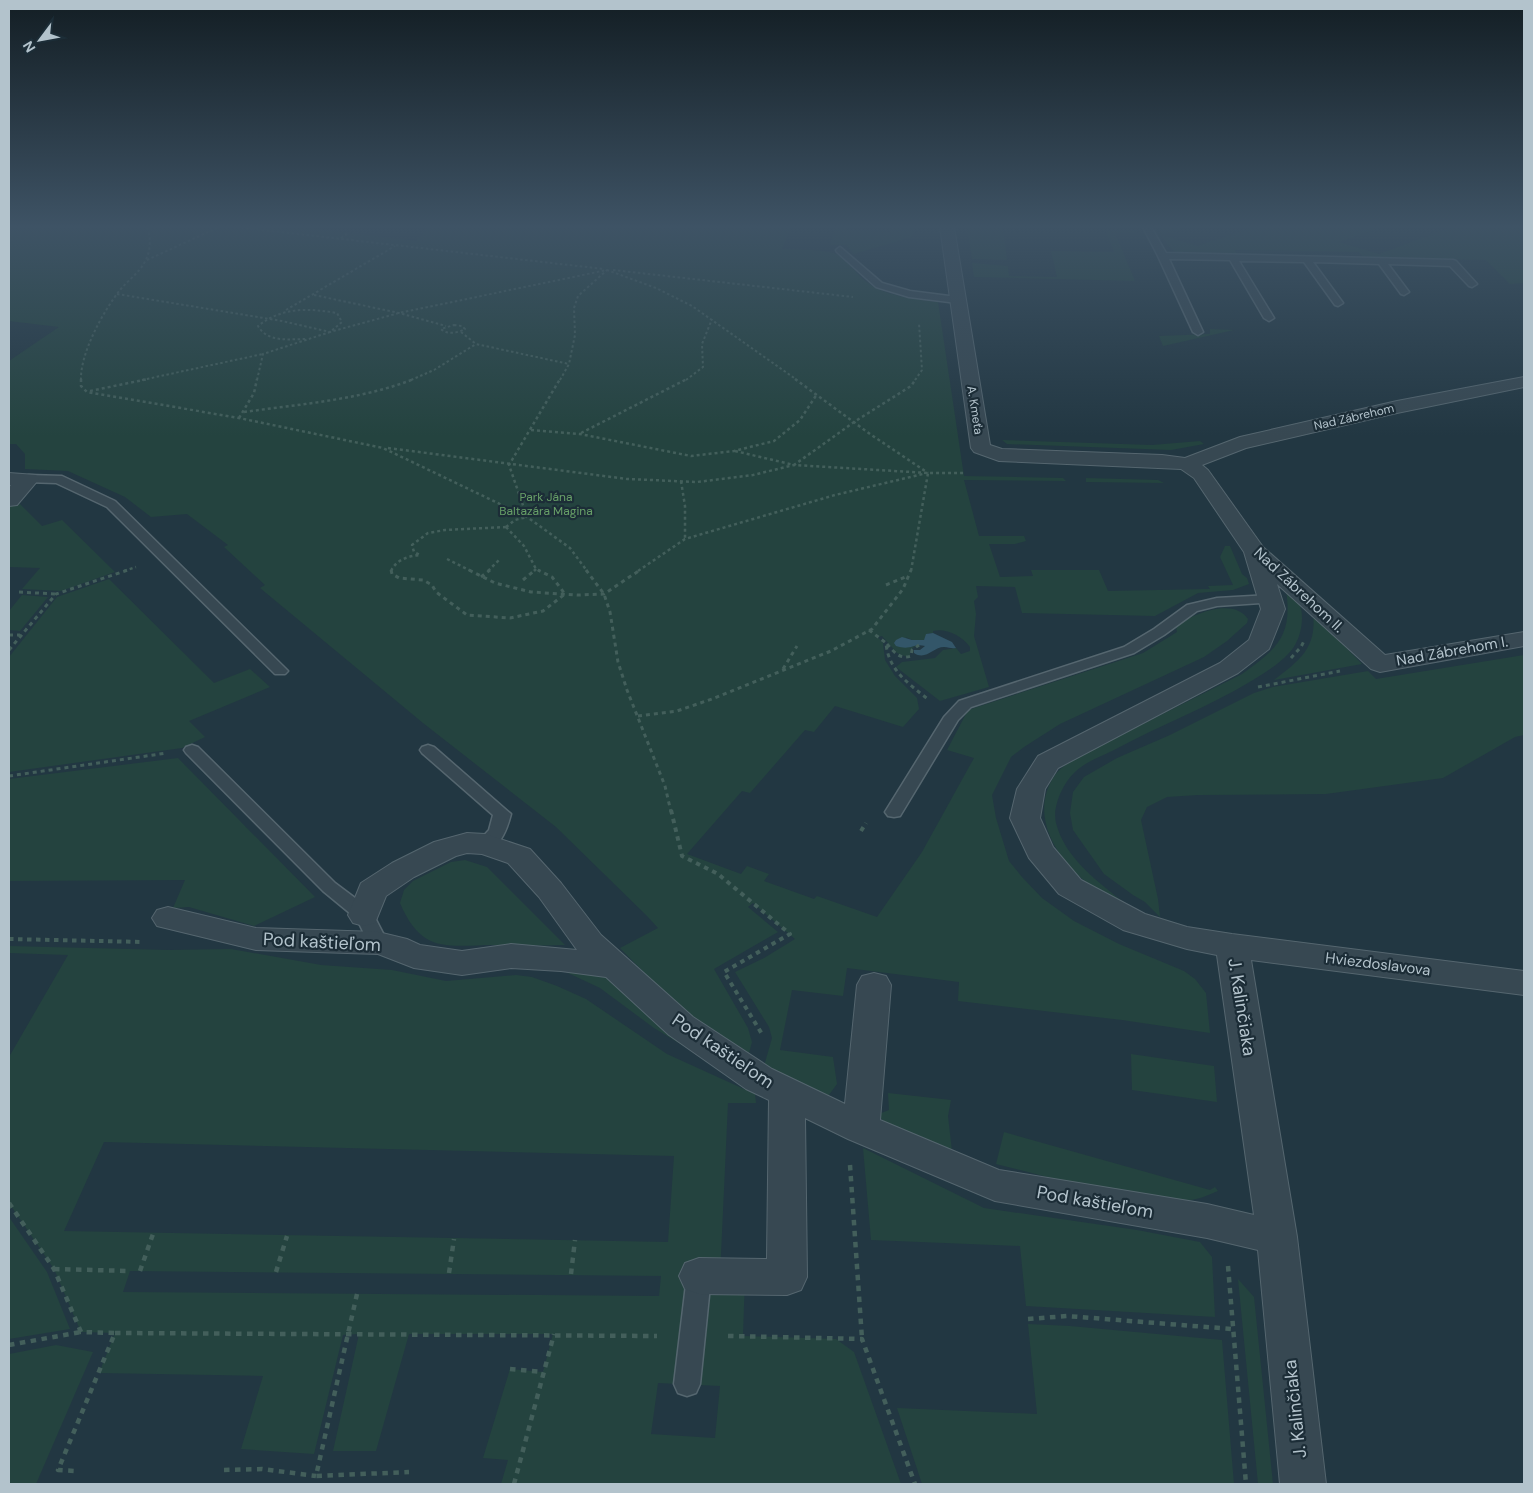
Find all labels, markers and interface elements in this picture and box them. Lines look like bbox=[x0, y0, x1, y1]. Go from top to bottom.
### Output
north arrow bbox=[15, 15, 65, 65]
text: N bbox=[19, 38, 39, 56]
street label: A. Kmeťa bbox=[963, 385, 987, 435]
street label: Nad Zábrehom bbox=[1312, 400, 1396, 434]
park label: Park Jána Baltazára Magina bbox=[499, 489, 593, 519]
street label: Nad Zábrehom II. bbox=[1250, 543, 1348, 637]
street label: Nad Zábrehom I. bbox=[1395, 631, 1509, 671]
street label: Pod kaštieľom bbox=[262, 927, 382, 957]
street label: Hviezdoslavova bbox=[1324, 948, 1432, 980]
street label: J. Kalinčiaka bbox=[1222, 956, 1262, 1058]
street label: Pod kaštieľom bbox=[667, 1008, 779, 1094]
street label: Pod kaštieľom bbox=[1035, 1180, 1155, 1224]
street label: J. Kalinčiaka bbox=[1278, 1359, 1312, 1459]

